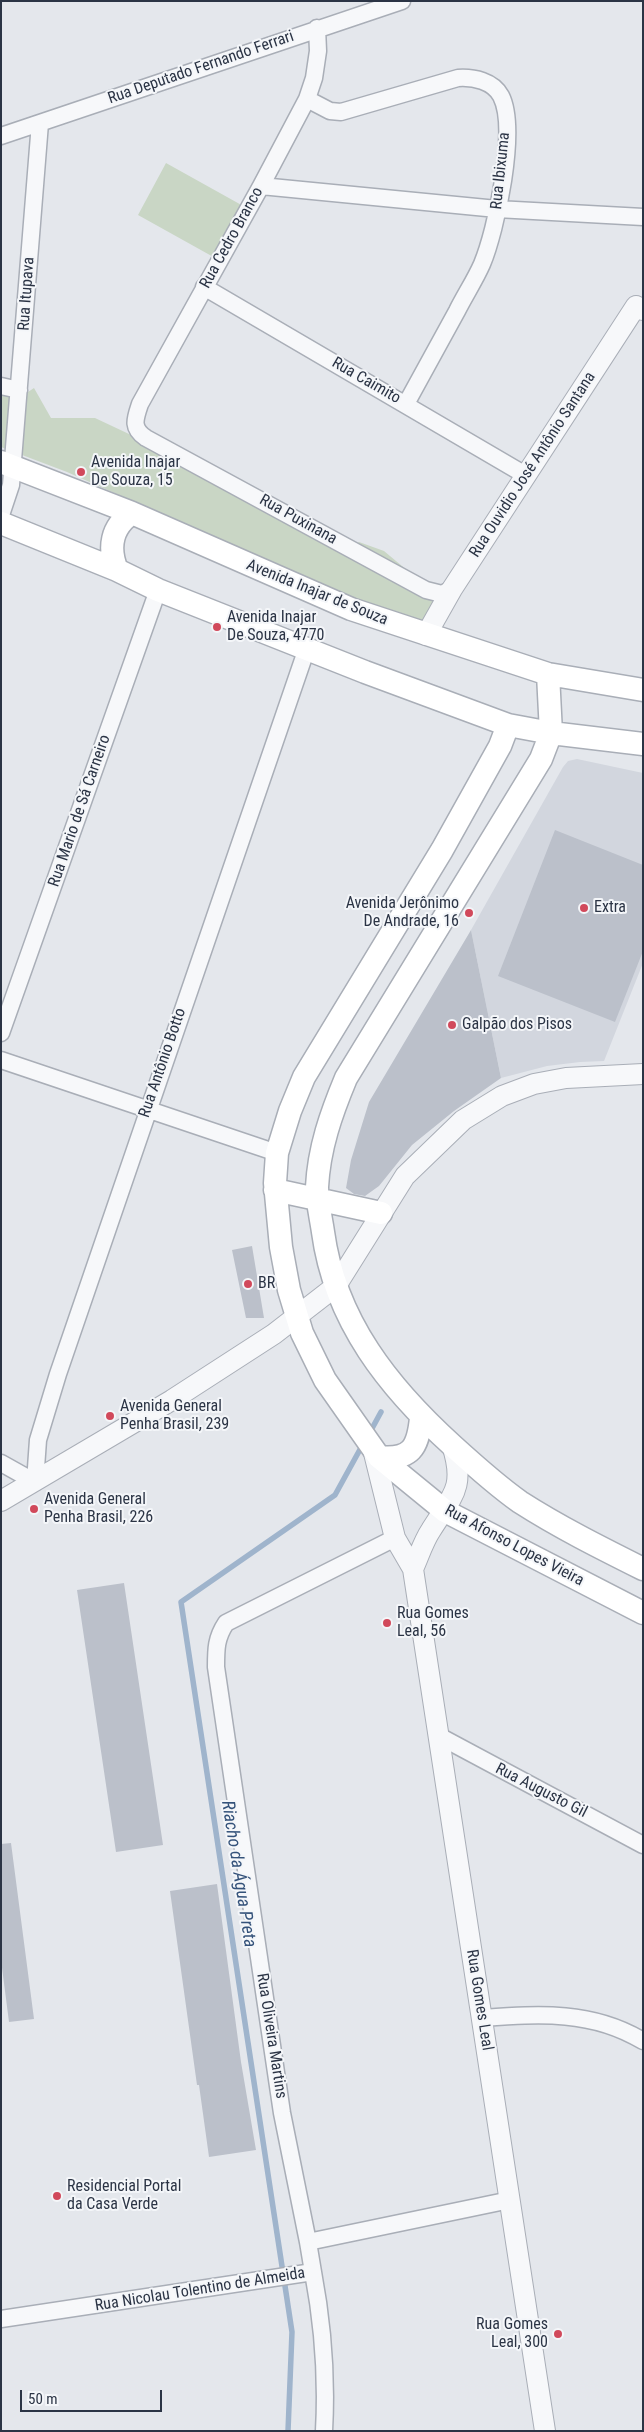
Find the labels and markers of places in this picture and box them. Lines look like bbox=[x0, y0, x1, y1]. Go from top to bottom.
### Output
place label: Avenida Inajar De Souza, 15 bbox=[91, 453, 180, 491]
marker: Avenida Inajar De Souza, 15 bbox=[75, 466, 87, 478]
place label: Avenida Inajar De Souza, 4770 bbox=[227, 608, 324, 646]
marker: Avenida Inajar De Souza, 4770 bbox=[211, 621, 223, 633]
place label: Avenida Jerônimo De Andrade, 16 bbox=[346, 894, 459, 932]
place label: Extra bbox=[594, 898, 626, 918]
marker: Extra bbox=[578, 902, 590, 914]
marker: Avenida Jerônimo De Andrade, 16 bbox=[463, 907, 475, 919]
place label: Galpão dos Pisos bbox=[462, 1015, 572, 1035]
marker: Galpão dos Pisos bbox=[446, 1019, 458, 1031]
place label: BR bbox=[258, 1274, 275, 1294]
marker: BR bbox=[242, 1278, 254, 1290]
place label: Avenida General Penha Brasil, 239 bbox=[120, 1397, 229, 1435]
marker: Avenida General Penha Brasil, 239 bbox=[104, 1410, 116, 1422]
place label: Avenida General Penha Brasil, 226 bbox=[44, 1490, 153, 1528]
marker: Avenida General Penha Brasil, 226 bbox=[28, 1503, 40, 1515]
place label: Rua Gomes Leal, 56 bbox=[397, 1604, 469, 1642]
marker: Rua Gomes Leal, 56 bbox=[381, 1617, 393, 1629]
place label: Residencial Portal da Casa Verde bbox=[67, 2177, 181, 2215]
marker: Residencial Portal da Casa Verde bbox=[51, 2190, 63, 2202]
place label: Rua Gomes Leal, 300 bbox=[476, 2315, 548, 2353]
marker: Rua Gomes Leal, 300 bbox=[552, 2328, 564, 2340]

